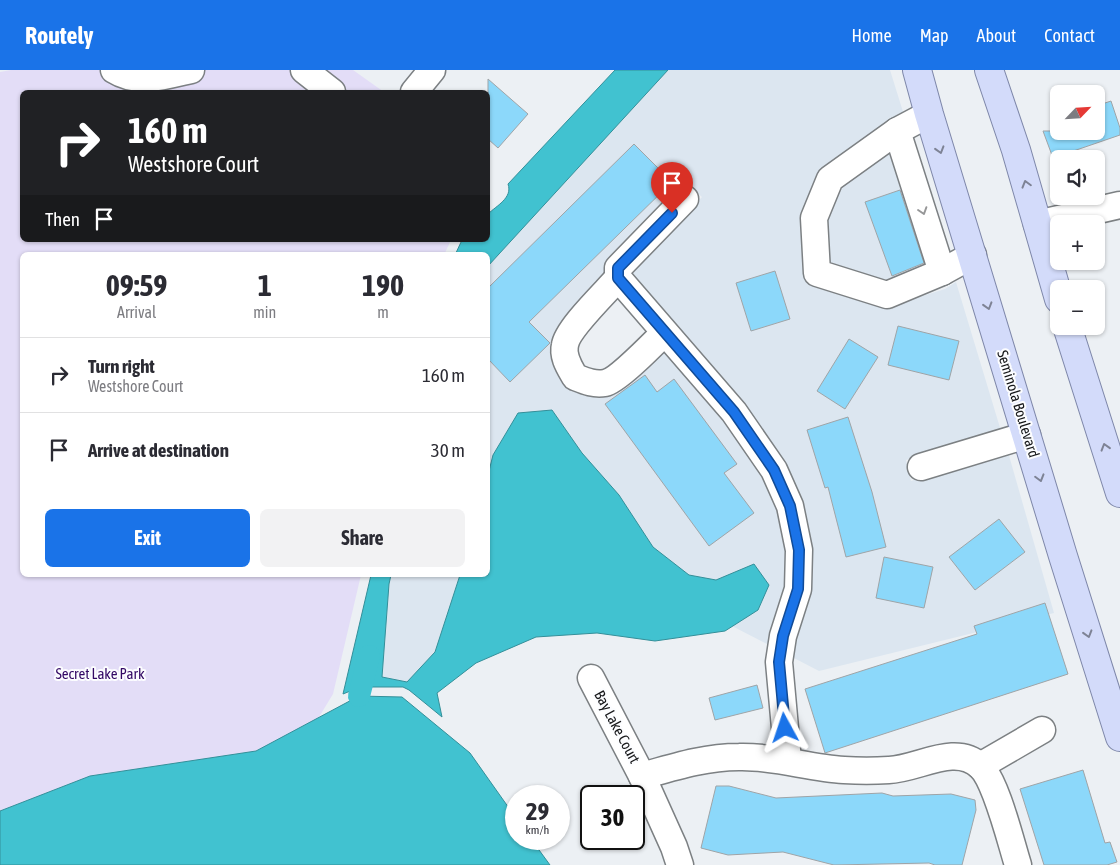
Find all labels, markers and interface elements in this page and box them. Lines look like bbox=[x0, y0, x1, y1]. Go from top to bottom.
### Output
text: Routely bbox=[25, 22, 93, 49]
text: Home bbox=[852, 25, 892, 46]
text: Map bbox=[920, 25, 949, 46]
text: About bbox=[977, 25, 1016, 46]
text: Contact bbox=[1044, 25, 1095, 46]
north arrow bbox=[1050, 85, 1105, 140]
map controls bbox=[1050, 85, 1105, 335]
icon: right bbox=[45, 110, 110, 175]
text: 160 m bbox=[128, 110, 207, 150]
one-way arrow bbox=[935, 146, 945, 154]
button: sound bbox=[1050, 150, 1105, 205]
text: Westshore Court bbox=[128, 151, 259, 177]
pin bbox=[651, 162, 693, 213]
icon: arrive bbox=[658, 169, 686, 197]
one-way arrow bbox=[1021, 181, 1031, 189]
icon: arrive bbox=[90, 205, 118, 233]
one-way arrow bbox=[917, 207, 927, 215]
text: Then bbox=[45, 208, 80, 230]
button: + bbox=[1050, 215, 1105, 270]
text: 09:59 bbox=[106, 268, 167, 302]
text: 1 bbox=[258, 268, 272, 302]
text: 190 bbox=[362, 268, 404, 302]
button: − bbox=[1050, 280, 1105, 335]
one-way arrow bbox=[983, 301, 993, 309]
text: Arrival bbox=[117, 303, 156, 321]
text: min bbox=[253, 303, 276, 321]
text: m bbox=[377, 303, 389, 321]
street label: Seminola Boulevard bbox=[994, 348, 1043, 459]
text: Turn right bbox=[88, 355, 155, 377]
icon: right bbox=[45, 361, 73, 389]
text: 160 m bbox=[422, 364, 465, 386]
text: Westshore Court bbox=[88, 377, 183, 395]
icon: arrive bbox=[45, 436, 73, 464]
text: Arrive at destination bbox=[88, 439, 229, 461]
text: 30 m bbox=[431, 439, 465, 461]
one-way arrow bbox=[1100, 443, 1110, 452]
one-way arrow bbox=[1035, 474, 1045, 482]
button: Exit bbox=[45, 509, 250, 567]
button: Share bbox=[260, 509, 465, 567]
one-way arrow bbox=[1082, 629, 1092, 637]
park label: Secret Lake Park bbox=[55, 665, 145, 682]
street label: Bay Lake Court bbox=[591, 687, 644, 766]
position arrow bbox=[758, 701, 810, 753]
speed limit sign: 30 bbox=[580, 785, 645, 850]
text: 29 bbox=[526, 797, 549, 825]
text: km/h bbox=[526, 823, 549, 837]

